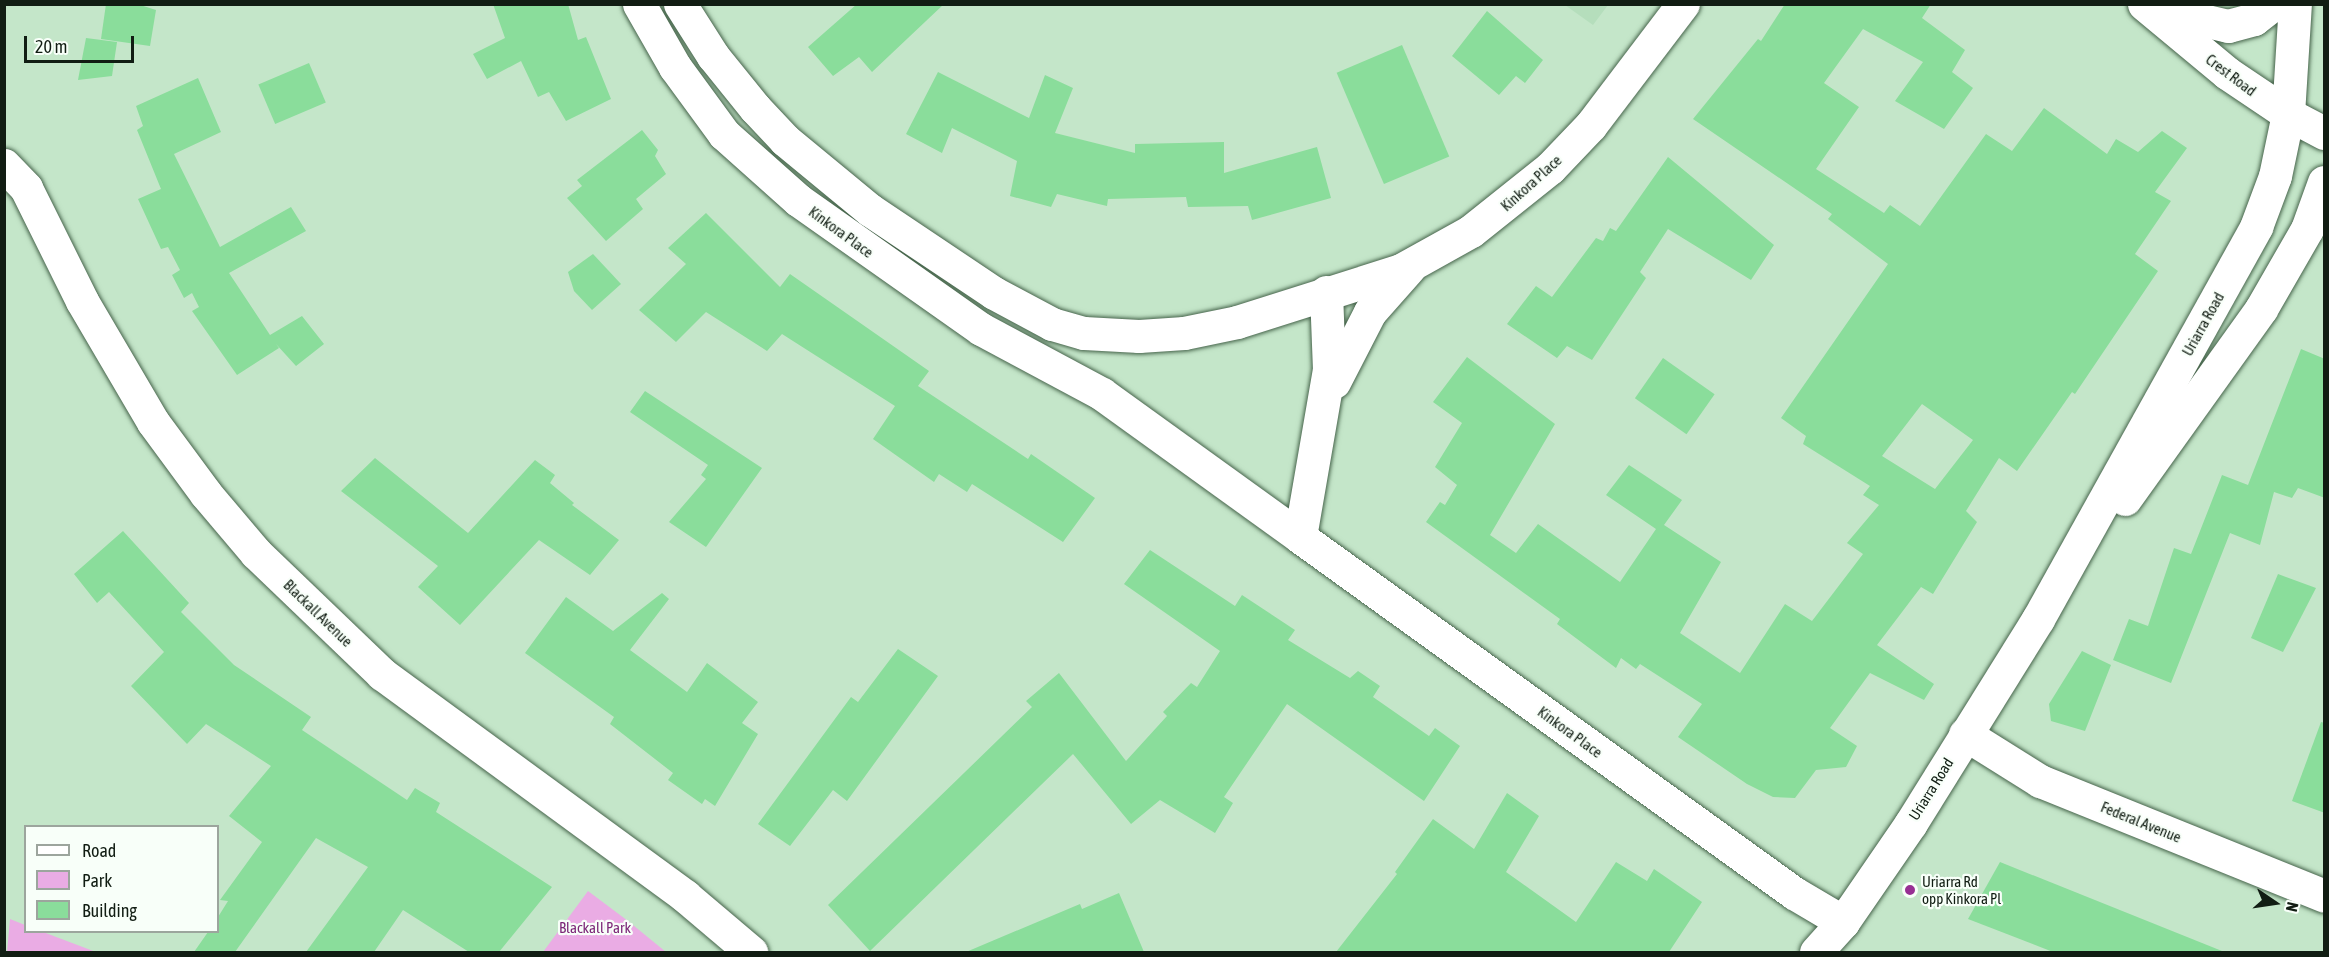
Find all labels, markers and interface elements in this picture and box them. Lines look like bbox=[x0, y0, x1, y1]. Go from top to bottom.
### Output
scale bar bbox=[27, 24, 136, 62]
text: 20 m bbox=[35, 36, 67, 57]
street label: Crest Road bbox=[2202, 50, 2260, 100]
street label: Kinkora Place bbox=[1497, 151, 1565, 215]
street label: Kinkora Place bbox=[805, 203, 877, 261]
street label: Uriarra Road bbox=[2178, 289, 2228, 359]
street label: Blackall Avenue bbox=[280, 576, 356, 650]
street label: Kinkora Place bbox=[1534, 703, 1606, 761]
street label: Uriarra Road bbox=[1905, 755, 1957, 823]
street label: Federal Avenue bbox=[2098, 798, 2184, 846]
legend bbox=[24, 825, 219, 933]
text: Road bbox=[82, 840, 116, 861]
text: Park bbox=[82, 870, 112, 891]
place label: Uriarra Rd opp Kinkora Pl bbox=[1922, 872, 2001, 907]
north arrow bbox=[2245, 873, 2305, 933]
marker: Uriarra Rd opp Kinkora Pl bbox=[1903, 883, 1917, 897]
text: Building bbox=[82, 900, 137, 921]
text: N bbox=[2283, 900, 2302, 914]
park label: Blackall Park bbox=[559, 919, 631, 937]

